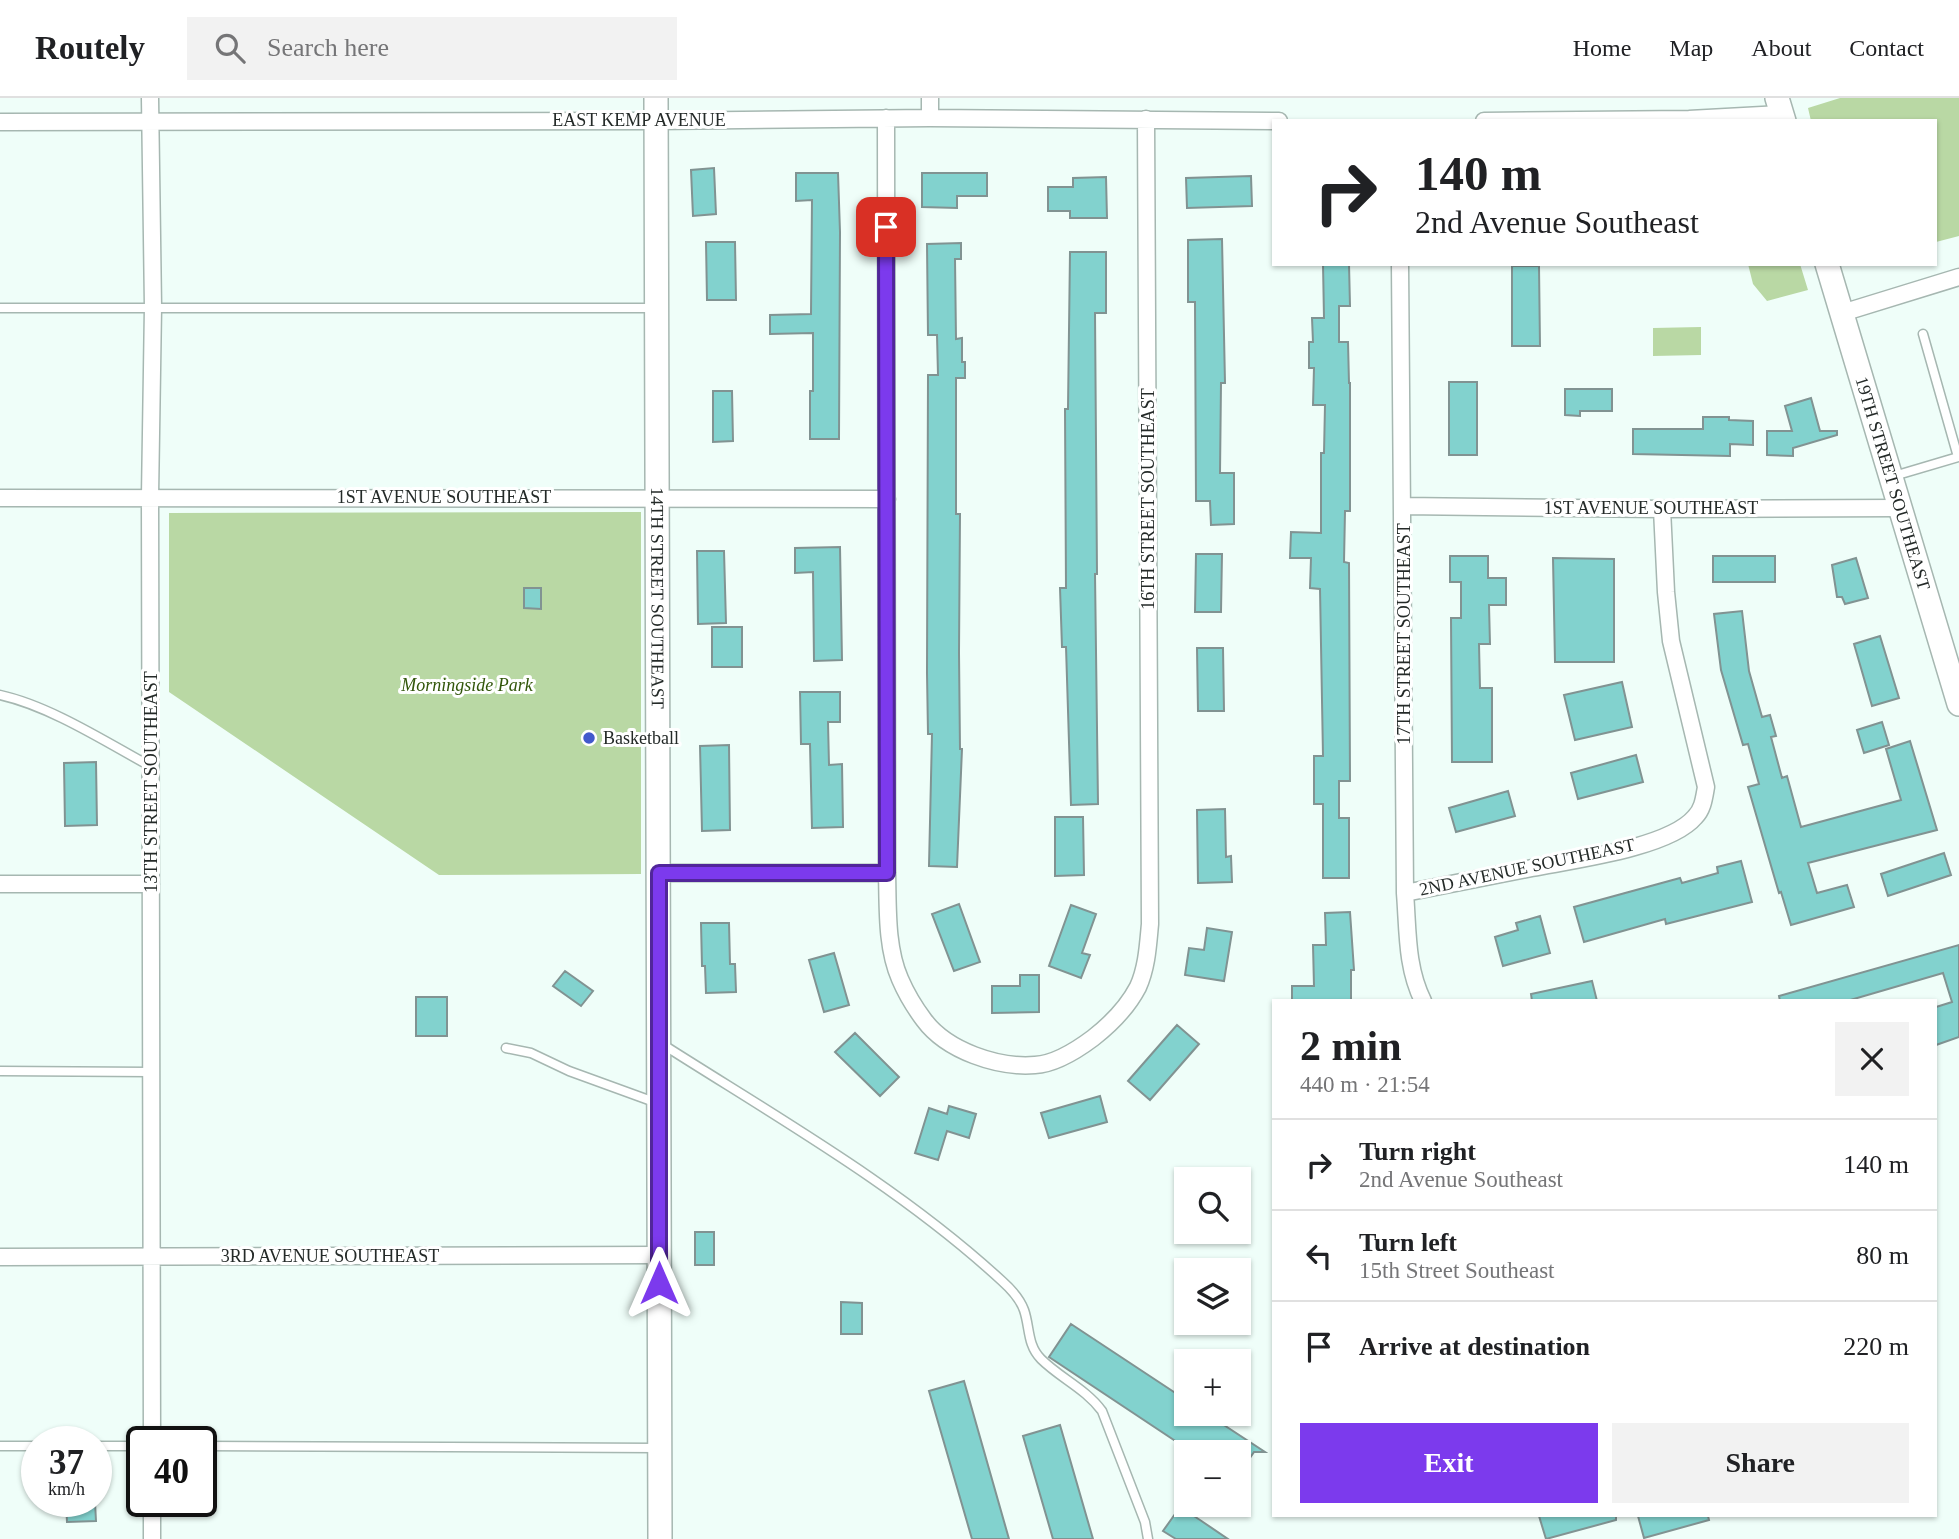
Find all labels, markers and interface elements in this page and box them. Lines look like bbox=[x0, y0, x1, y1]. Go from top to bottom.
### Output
search box bbox=[187, 17, 677, 80]
icon: search bbox=[211, 29, 249, 67]
text: Routely bbox=[35, 30, 145, 66]
text: Search here bbox=[267, 33, 389, 62]
text: Home bbox=[1573, 35, 1631, 61]
text: Map bbox=[1669, 35, 1713, 61]
text: About bbox=[1751, 35, 1811, 61]
text: Contact bbox=[1849, 35, 1924, 61]
street label: EAST KEMP AVENUE bbox=[552, 110, 726, 130]
text: 140 m bbox=[1415, 146, 1542, 201]
icon: right bbox=[1300, 147, 1391, 238]
pin bbox=[856, 197, 916, 257]
text: 2nd Avenue Southeast bbox=[1415, 204, 1699, 240]
icon: arrive bbox=[867, 208, 905, 246]
street label: 19TH STREET SOUTHEAST bbox=[1851, 374, 1934, 592]
street label: 16TH STREET SOUTHEAST bbox=[1138, 388, 1158, 610]
street label: 1ST AVENUE SOUTHEAST bbox=[337, 487, 551, 507]
street label: 14TH STREET SOUTHEAST bbox=[647, 487, 668, 709]
street label: 1ST AVENUE SOUTHEAST bbox=[1544, 498, 1758, 518]
street label: 17TH STREET SOUTHEAST bbox=[1394, 523, 1414, 745]
street label: 13TH STREET SOUTHEAST bbox=[141, 671, 161, 893]
park label: Morningside Park bbox=[400, 675, 534, 695]
place label: Basketball bbox=[603, 728, 679, 748]
marker: Basketball bbox=[581, 730, 597, 746]
street label: 2ND AVENUE SOUTHEAST bbox=[1417, 834, 1637, 900]
button: close bbox=[1835, 1022, 1909, 1096]
text: 2 min bbox=[1300, 1023, 1402, 1069]
text: 440 m · 21:54 bbox=[1300, 1072, 1430, 1097]
text: Turn right bbox=[1359, 1137, 1476, 1166]
icon: right bbox=[1300, 1146, 1338, 1184]
text: 140 m bbox=[1843, 1150, 1909, 1179]
map controls bbox=[1174, 1167, 1251, 1517]
button: search bbox=[1174, 1167, 1251, 1244]
text: 2nd Avenue Southeast bbox=[1359, 1167, 1563, 1192]
text: Turn left bbox=[1359, 1228, 1457, 1257]
icon: left bbox=[1300, 1237, 1338, 1275]
text: 80 m bbox=[1856, 1241, 1909, 1270]
street label: 3RD AVENUE SOUTHEAST bbox=[221, 1246, 439, 1266]
position arrow bbox=[622, 1246, 696, 1320]
button: layers bbox=[1174, 1258, 1251, 1335]
text: 15th Street Southeast bbox=[1359, 1258, 1554, 1283]
icon: arrive bbox=[1300, 1328, 1338, 1366]
text: Arrive at destination bbox=[1359, 1332, 1590, 1361]
text: 220 m bbox=[1843, 1332, 1909, 1361]
button: + bbox=[1174, 1349, 1251, 1426]
button: Exit bbox=[1300, 1423, 1598, 1503]
button: Share bbox=[1612, 1423, 1909, 1503]
speed limit sign: 40 bbox=[126, 1426, 217, 1517]
button: − bbox=[1174, 1440, 1251, 1517]
text: 37 bbox=[49, 1443, 84, 1482]
text: km/h bbox=[48, 1479, 85, 1499]

